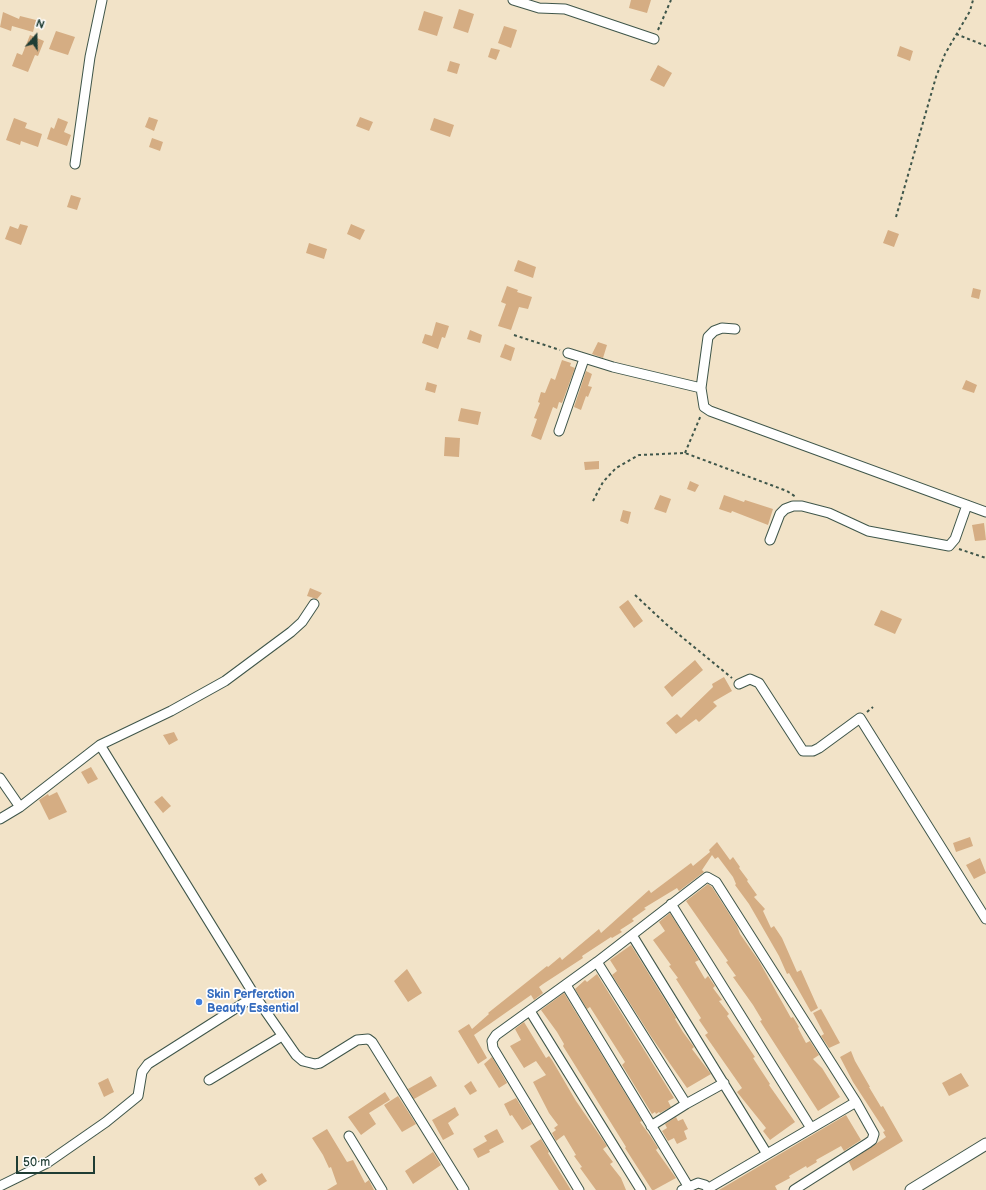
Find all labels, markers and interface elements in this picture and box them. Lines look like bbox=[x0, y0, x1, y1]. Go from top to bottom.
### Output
north arrow bbox=[16, 16, 56, 56]
text: N bbox=[34, 17, 46, 32]
place label: Skin Perferction Beauty Essential bbox=[207, 988, 299, 1016]
marker: Skin Perferction Beauty Essential bbox=[194, 997, 204, 1007]
scale bar bbox=[18, 1148, 97, 1174]
text: 50 m bbox=[23, 1155, 50, 1170]

